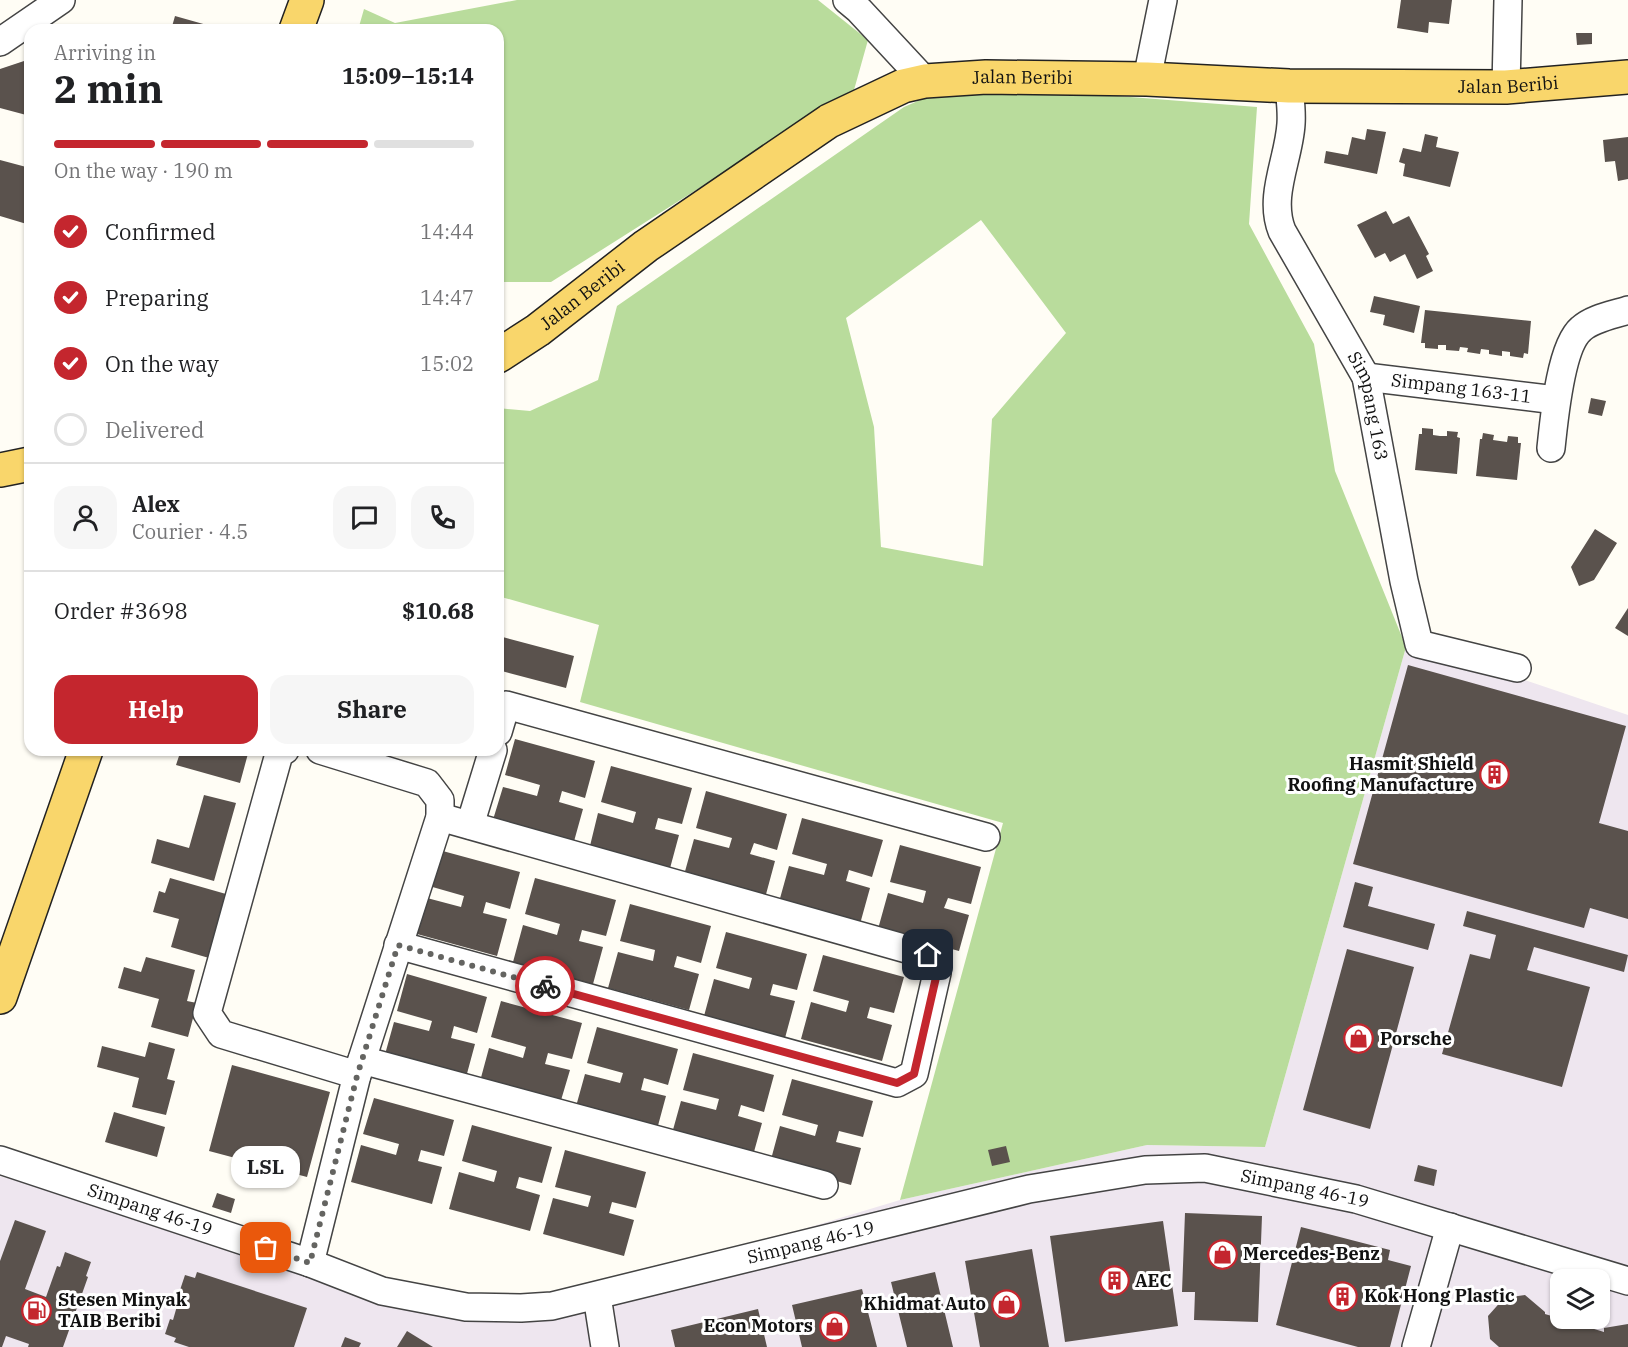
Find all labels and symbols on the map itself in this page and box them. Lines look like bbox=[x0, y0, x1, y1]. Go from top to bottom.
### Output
street label: Jalan Beribi bbox=[971, 65, 1073, 89]
street label: Jalan Beribi bbox=[1458, 71, 1560, 98]
street label: Jalan Beribi bbox=[535, 255, 629, 335]
street label: Simpang 163 bbox=[1343, 347, 1393, 462]
street label: Simpang 163-11 bbox=[1390, 368, 1533, 408]
place label: Hasmit Shield Roofing Manufacture bbox=[1288, 752, 1474, 796]
building icon: Hasmit Shield Roofing Manufacture bbox=[1479, 758, 1511, 790]
pin bbox=[902, 929, 953, 980]
courier bbox=[515, 956, 575, 1016]
shop icon: Porsche bbox=[1343, 1023, 1375, 1055]
place label: Porsche bbox=[1380, 1027, 1452, 1050]
callout: LSL bbox=[232, 1146, 300, 1188]
street label: Simpang 46-19 bbox=[1239, 1164, 1372, 1213]
street label: Simpang 46-19 bbox=[85, 1178, 216, 1241]
street label: Simpang 46-19 bbox=[745, 1215, 877, 1269]
pin bbox=[240, 1222, 291, 1273]
shop icon: Mercedes-Benz bbox=[1206, 1238, 1238, 1270]
place label: Mercedes-Benz bbox=[1243, 1242, 1380, 1265]
building icon: AEC bbox=[1098, 1265, 1130, 1297]
place label: AEC bbox=[1135, 1269, 1171, 1292]
building icon: Kok Hong Plastic bbox=[1327, 1280, 1359, 1312]
place label: Kok Hong Plastic bbox=[1364, 1284, 1515, 1307]
place label: Stesen Minyak TAIB Beribi bbox=[58, 1288, 188, 1332]
shop icon: Khidmat Auto bbox=[991, 1288, 1023, 1320]
place label: Khidmat Auto bbox=[863, 1292, 986, 1315]
fuel station icon: Stesen Minyak TAIB Beribi bbox=[21, 1294, 53, 1326]
shop icon: Econ Motors bbox=[818, 1310, 850, 1342]
place label: Econ Motors bbox=[703, 1314, 813, 1337]

